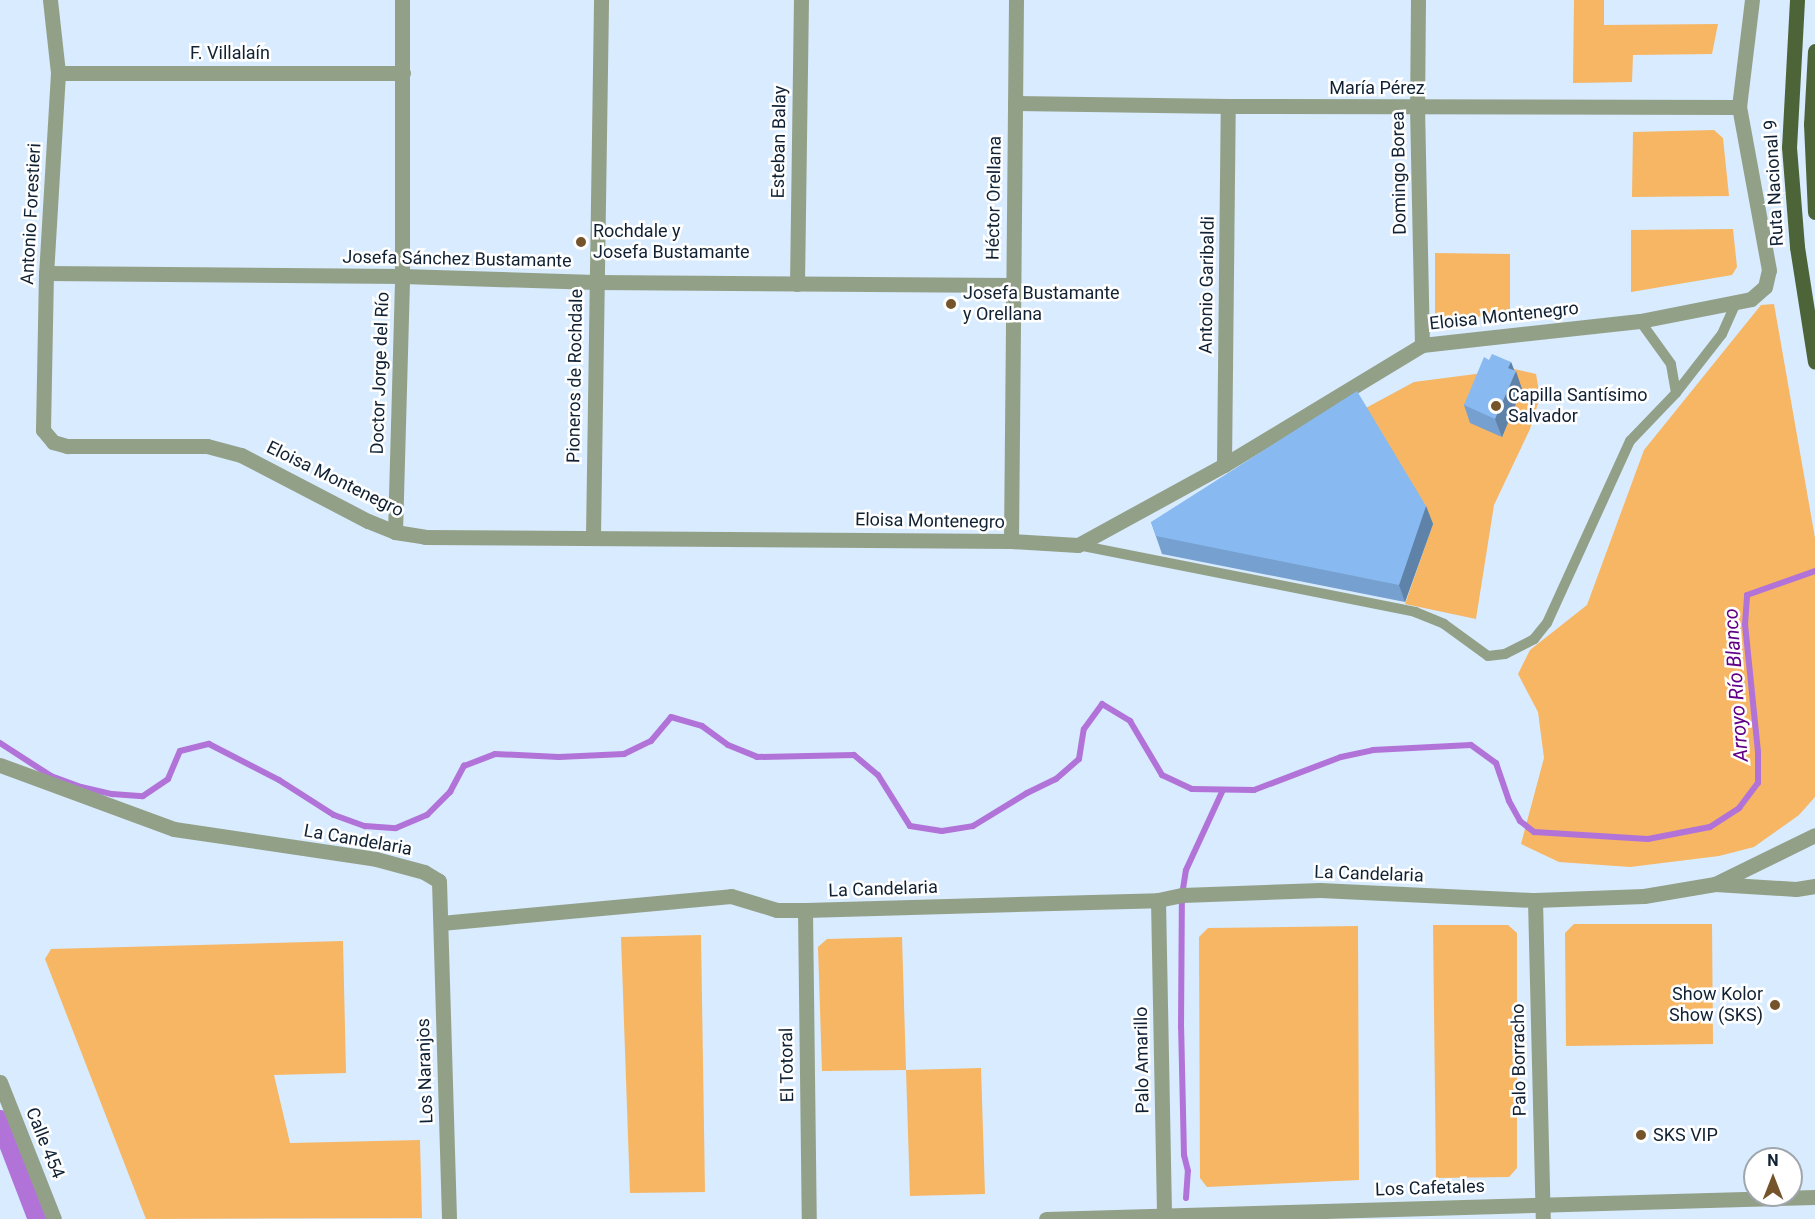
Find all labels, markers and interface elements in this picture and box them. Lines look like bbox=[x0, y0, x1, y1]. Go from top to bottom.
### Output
street label: F. Villalaín bbox=[190, 42, 270, 64]
street label: María Pérez bbox=[1329, 77, 1425, 99]
street label: Esteban Balay bbox=[767, 85, 791, 199]
street label: Domingo Borea bbox=[1387, 111, 1411, 235]
street label: Ruta Nacional 9 bbox=[1760, 119, 1788, 247]
street label: Héctor Orellana bbox=[982, 136, 1006, 260]
street label: Antonio Forestieri bbox=[17, 143, 45, 285]
street label: Antonio Garibaldi bbox=[1195, 216, 1219, 354]
place label: Rochdale y Josefa Bustamante bbox=[593, 221, 750, 264]
marker: Rochdale y Josefa Bustamante bbox=[574, 235, 588, 249]
street label: Josefa Sánchez Bustamante bbox=[342, 246, 572, 272]
place label: Josefa Bustamante y Orellana bbox=[963, 283, 1120, 326]
street label: Pioneros de Rochdale bbox=[563, 289, 587, 463]
street label: Doctor Jorge del Río bbox=[366, 291, 394, 455]
marker: Josefa Bustamante y Orellana bbox=[944, 297, 958, 311]
street label: Eloisa Montenegro bbox=[1428, 297, 1580, 335]
place label: Capilla Santísimo Salvador bbox=[1508, 385, 1647, 428]
marker: Capilla Santísimo Salvador bbox=[1489, 399, 1503, 413]
street label: Eloisa Montenegro bbox=[263, 436, 407, 522]
street label: Eloisa Montenegro bbox=[855, 509, 1005, 533]
water label: Arroyo Río Blanco bbox=[1719, 608, 1753, 762]
street label: La Candelaria bbox=[302, 820, 414, 860]
street label: La Candelaria bbox=[1314, 861, 1424, 887]
street label: La Candelaria bbox=[828, 876, 938, 902]
place label: Show Kolor Show (SKS) bbox=[1669, 984, 1763, 1026]
marker: Show Kolor Show (SKS) bbox=[1768, 998, 1782, 1012]
street label: Palo Borracho bbox=[1507, 1003, 1531, 1117]
street label: Palo Amarillo bbox=[1130, 1006, 1154, 1114]
street label: Los Naranjos bbox=[412, 1018, 438, 1124]
street label: El Totoral bbox=[776, 1027, 798, 1103]
street label: Calle 454 bbox=[21, 1104, 69, 1182]
place label: SKS VIP bbox=[1653, 1124, 1718, 1146]
marker: SKS VIP bbox=[1634, 1128, 1648, 1142]
north arrow bbox=[1743, 1147, 1803, 1207]
text: N bbox=[1767, 1151, 1779, 1170]
street label: Los Cafetales bbox=[1375, 1175, 1485, 1201]

